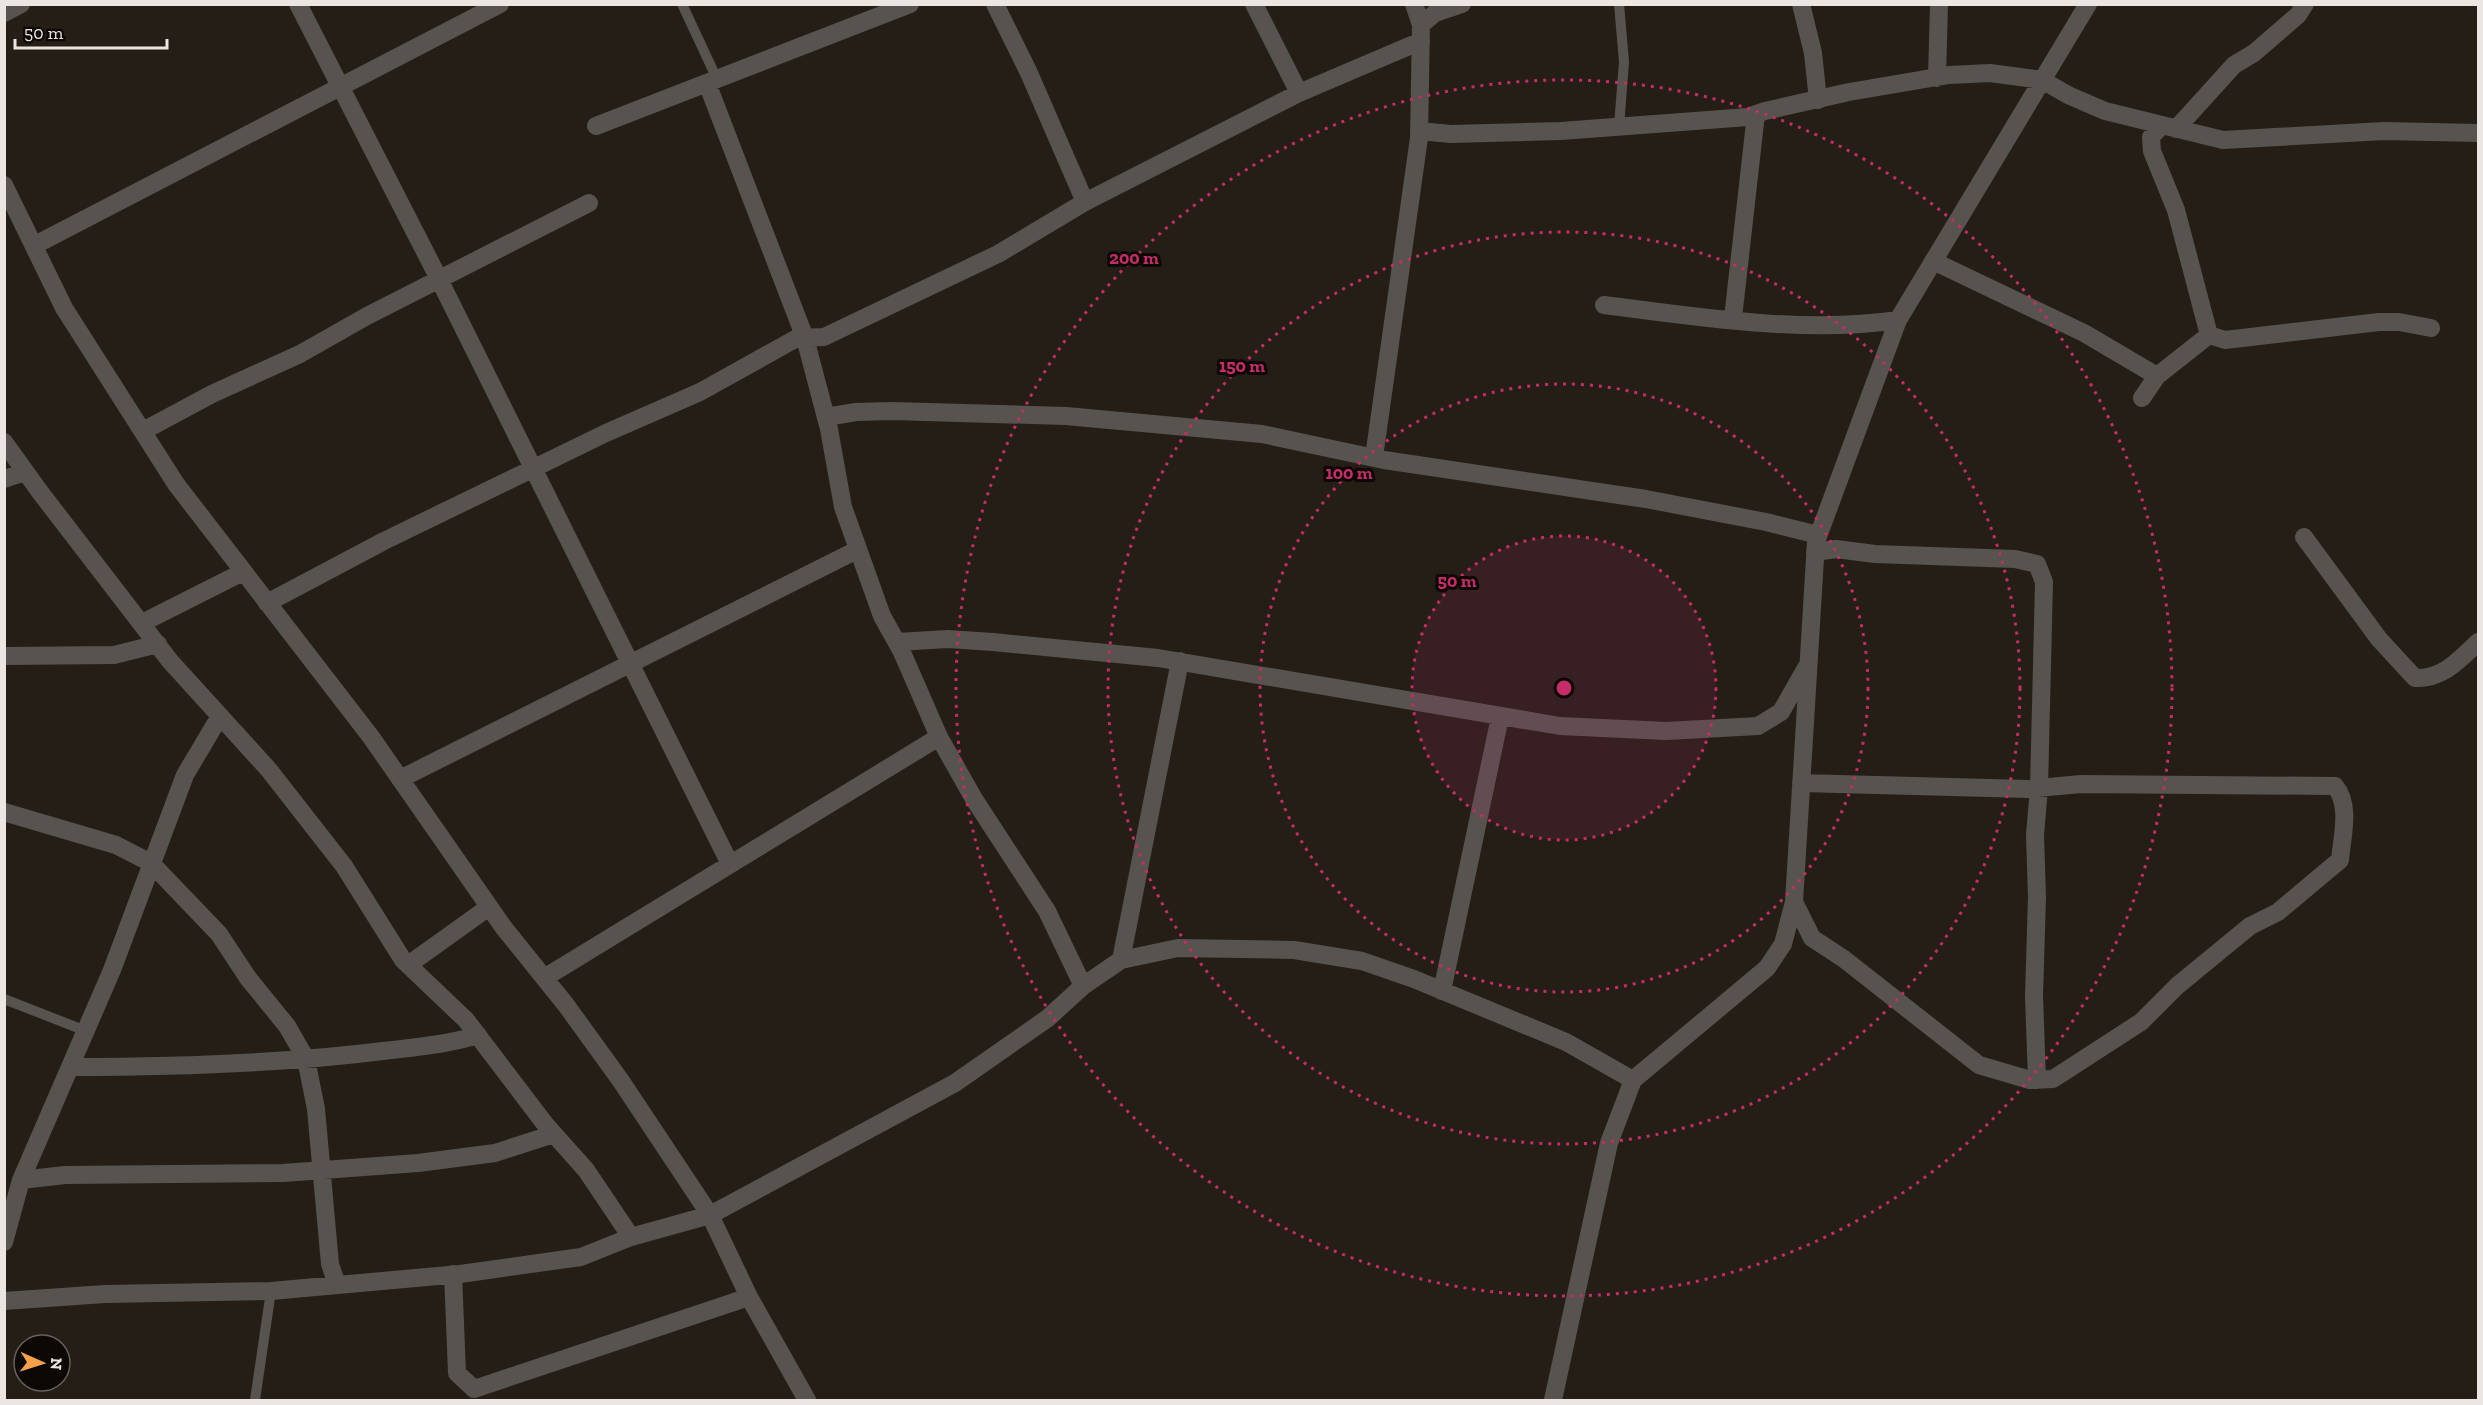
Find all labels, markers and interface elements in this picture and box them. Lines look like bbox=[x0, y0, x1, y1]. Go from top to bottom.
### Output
scale bar bbox=[15, 12, 166, 50]
text: 50 m bbox=[24, 22, 64, 44]
text: 200 m bbox=[1109, 247, 1159, 269]
text: 150 m bbox=[1219, 355, 1265, 377]
text: 100 m bbox=[1325, 462, 1373, 484]
text: 50 m bbox=[1438, 570, 1477, 592]
centre of rings bbox=[1554, 678, 1574, 698]
north arrow bbox=[12, 1333, 72, 1393]
text: N bbox=[47, 1357, 66, 1370]

